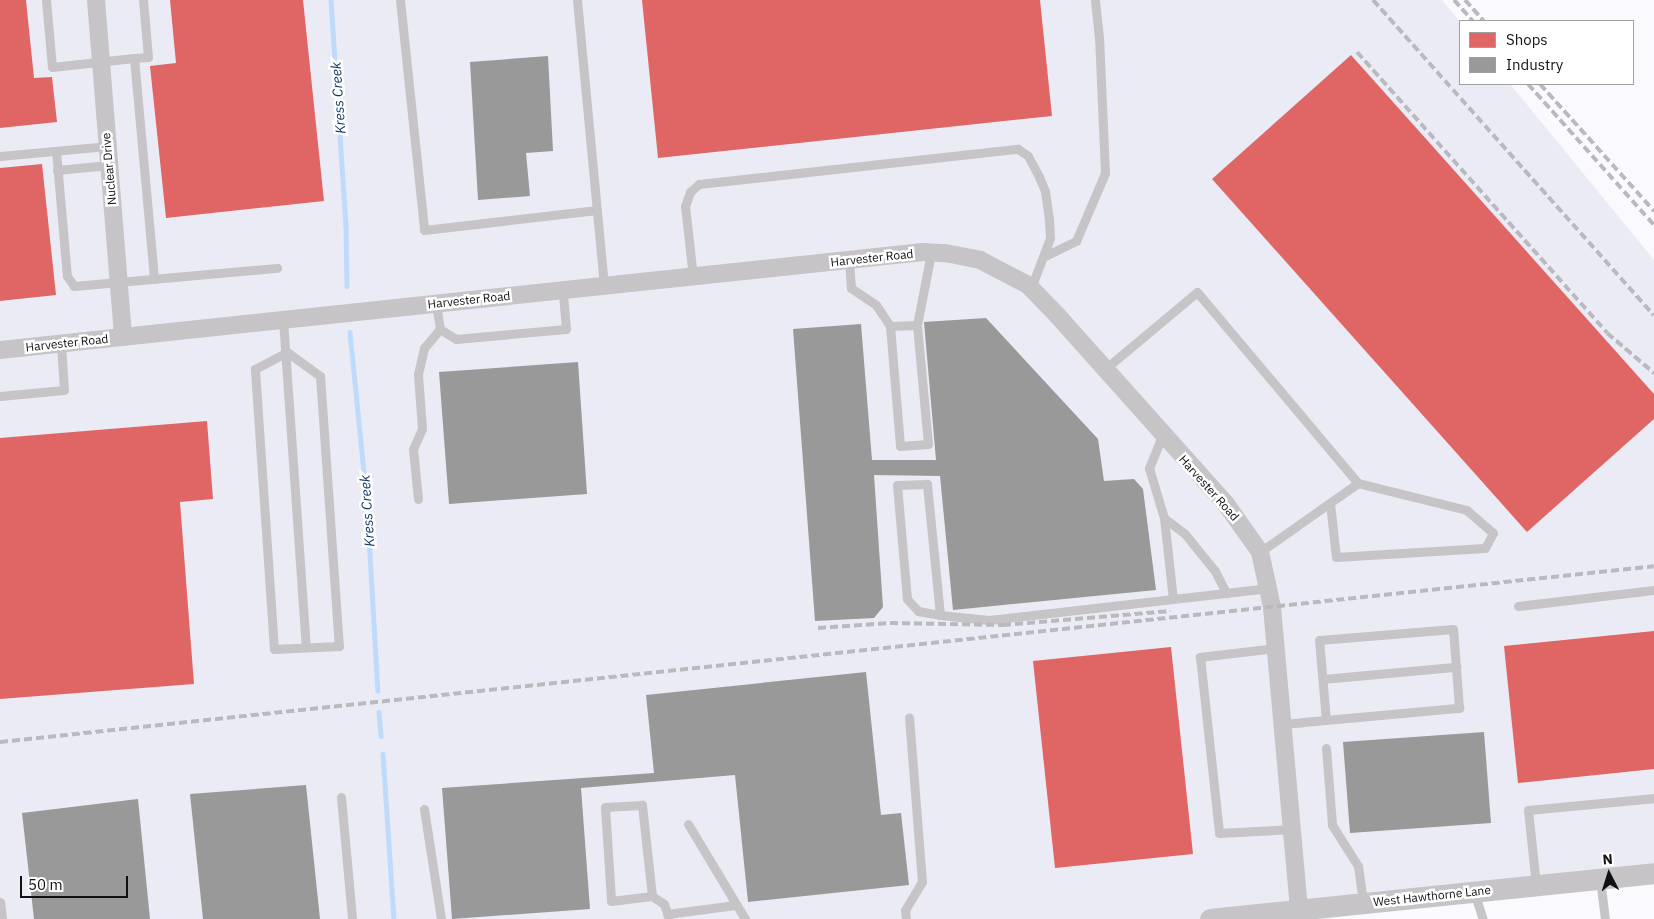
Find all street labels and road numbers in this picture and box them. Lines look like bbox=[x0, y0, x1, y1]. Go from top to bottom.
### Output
street label: Nuclear Drive bbox=[99, 132, 119, 206]
street label: Harvester Road bbox=[830, 246, 914, 270]
street label: Harvester Road bbox=[427, 288, 511, 312]
street label: Harvester Road bbox=[25, 331, 109, 355]
street label: Harvester Road bbox=[1176, 452, 1242, 524]
street label: West Hawthorne Lane bbox=[1372, 883, 1492, 909]

